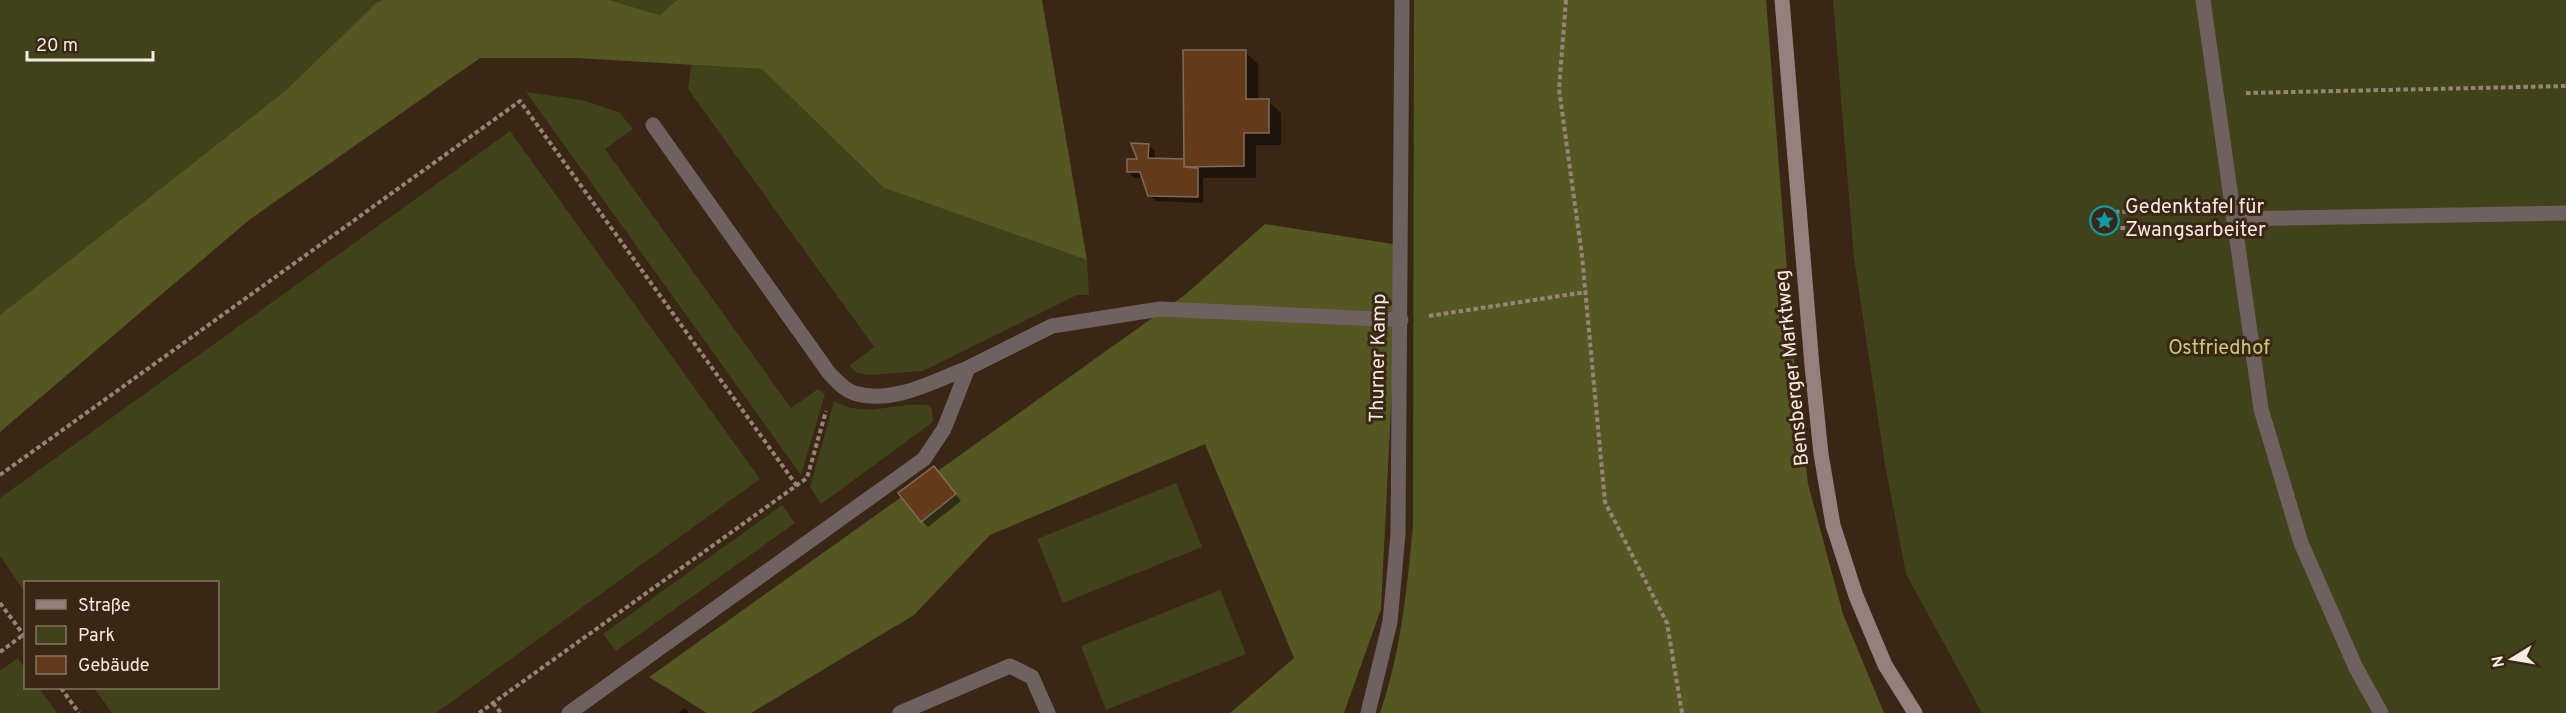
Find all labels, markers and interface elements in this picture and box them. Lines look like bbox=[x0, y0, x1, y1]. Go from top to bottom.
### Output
scale bar bbox=[27, 24, 153, 62]
text: 20 m bbox=[36, 35, 78, 58]
place label: Gedenktafel für Zwangsarbeiter bbox=[2125, 195, 2266, 244]
place icon: Gedenktafel für Zwangsarbeiter bbox=[2088, 204, 2120, 236]
street label: Bensberger Marktweg bbox=[1770, 269, 1816, 467]
street label: Thurner Kamp bbox=[1365, 293, 1393, 423]
park label: Ostfriedhof bbox=[2168, 336, 2270, 362]
legend bbox=[24, 581, 219, 689]
text: Straße bbox=[78, 595, 130, 618]
text: Park bbox=[78, 625, 115, 648]
north arrow bbox=[2482, 629, 2542, 689]
text: N bbox=[2488, 654, 2510, 669]
text: Gebäude bbox=[78, 655, 150, 678]

